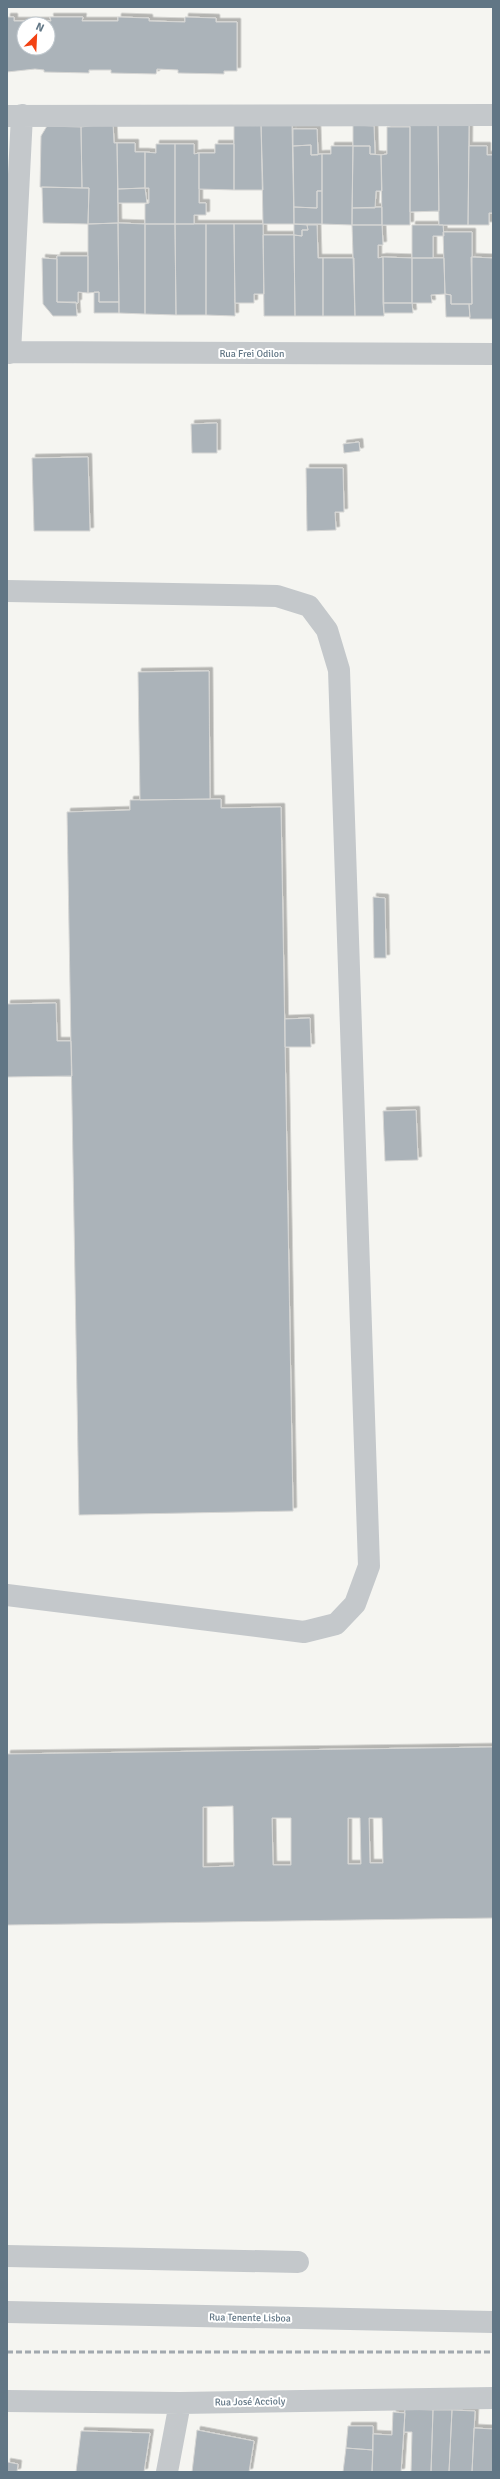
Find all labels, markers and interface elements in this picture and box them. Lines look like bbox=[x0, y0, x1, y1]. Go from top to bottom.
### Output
north arrow bbox=[16, 16, 56, 56]
text: N bbox=[34, 20, 46, 35]
street label: Rua Frei Odilon bbox=[220, 348, 284, 360]
street label: Rua Tenente Lisboa bbox=[209, 2311, 291, 2325]
street label: Rua José Accioly bbox=[215, 2395, 286, 2409]

